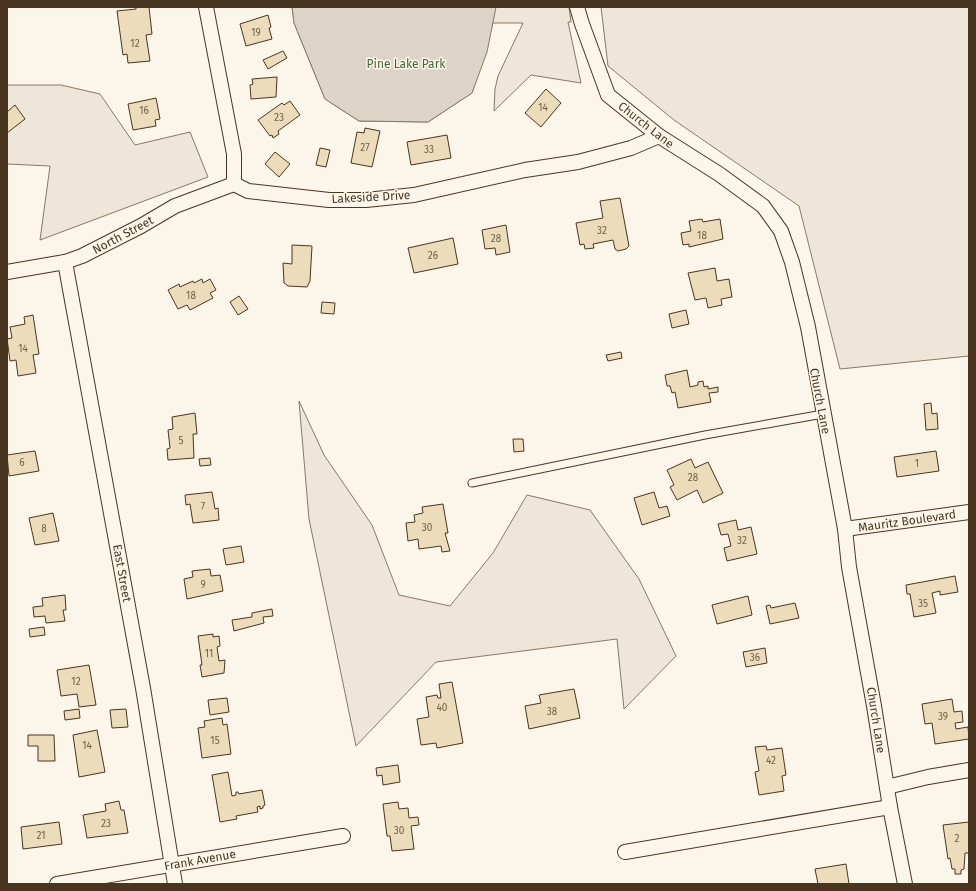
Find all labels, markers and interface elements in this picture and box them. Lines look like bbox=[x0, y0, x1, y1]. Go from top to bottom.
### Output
house number: 19 bbox=[251, 27, 261, 39]
house number: 12 bbox=[130, 38, 140, 50]
park label: Pine Lake Park bbox=[367, 57, 446, 71]
street label: Church Lane bbox=[615, 99, 677, 151]
house number: 14 bbox=[538, 102, 549, 114]
house number: 16 bbox=[139, 105, 149, 117]
house number: 23 bbox=[274, 112, 284, 124]
house number: 27 bbox=[360, 142, 370, 154]
house number: 33 bbox=[424, 144, 434, 156]
street label: Lakeside Drive bbox=[331, 188, 411, 206]
street label: North Street bbox=[90, 213, 156, 257]
house number: 32 bbox=[597, 225, 607, 237]
house number: 18 bbox=[697, 230, 707, 242]
house number: 28 bbox=[491, 233, 502, 245]
house number: 26 bbox=[428, 250, 438, 262]
house number: 18 bbox=[186, 290, 196, 302]
house number: 14 bbox=[18, 343, 29, 355]
street label: Church Lane bbox=[807, 367, 833, 435]
house number: 5 bbox=[178, 435, 184, 447]
house number: 6 bbox=[19, 457, 25, 469]
house number: 1 bbox=[915, 458, 919, 470]
house number: 28 bbox=[688, 472, 699, 484]
house number: 7 bbox=[201, 501, 206, 513]
street label: Mauritz Boulevard bbox=[857, 507, 957, 535]
house number: 30 bbox=[422, 522, 433, 534]
house number: 8 bbox=[41, 523, 47, 535]
house number: 32 bbox=[737, 535, 747, 547]
street label: East Street bbox=[110, 543, 134, 604]
house number: 9 bbox=[200, 579, 206, 591]
house number: 35 bbox=[918, 598, 928, 610]
house number: 11 bbox=[205, 648, 213, 660]
house number: 36 bbox=[750, 652, 760, 664]
house number: 12 bbox=[71, 676, 81, 688]
street label: Church Lane bbox=[864, 686, 888, 754]
house number: 40 bbox=[437, 702, 448, 714]
house number: 38 bbox=[547, 706, 558, 718]
house number: 39 bbox=[938, 711, 948, 723]
house number: 15 bbox=[210, 735, 220, 747]
house number: 14 bbox=[82, 740, 93, 752]
house number: 42 bbox=[766, 755, 776, 767]
house number: 23 bbox=[101, 818, 111, 830]
house number: 30 bbox=[394, 825, 405, 837]
house number: 21 bbox=[36, 830, 46, 842]
house number: 2 bbox=[955, 833, 960, 845]
street label: Frank Avenue bbox=[163, 847, 237, 873]

